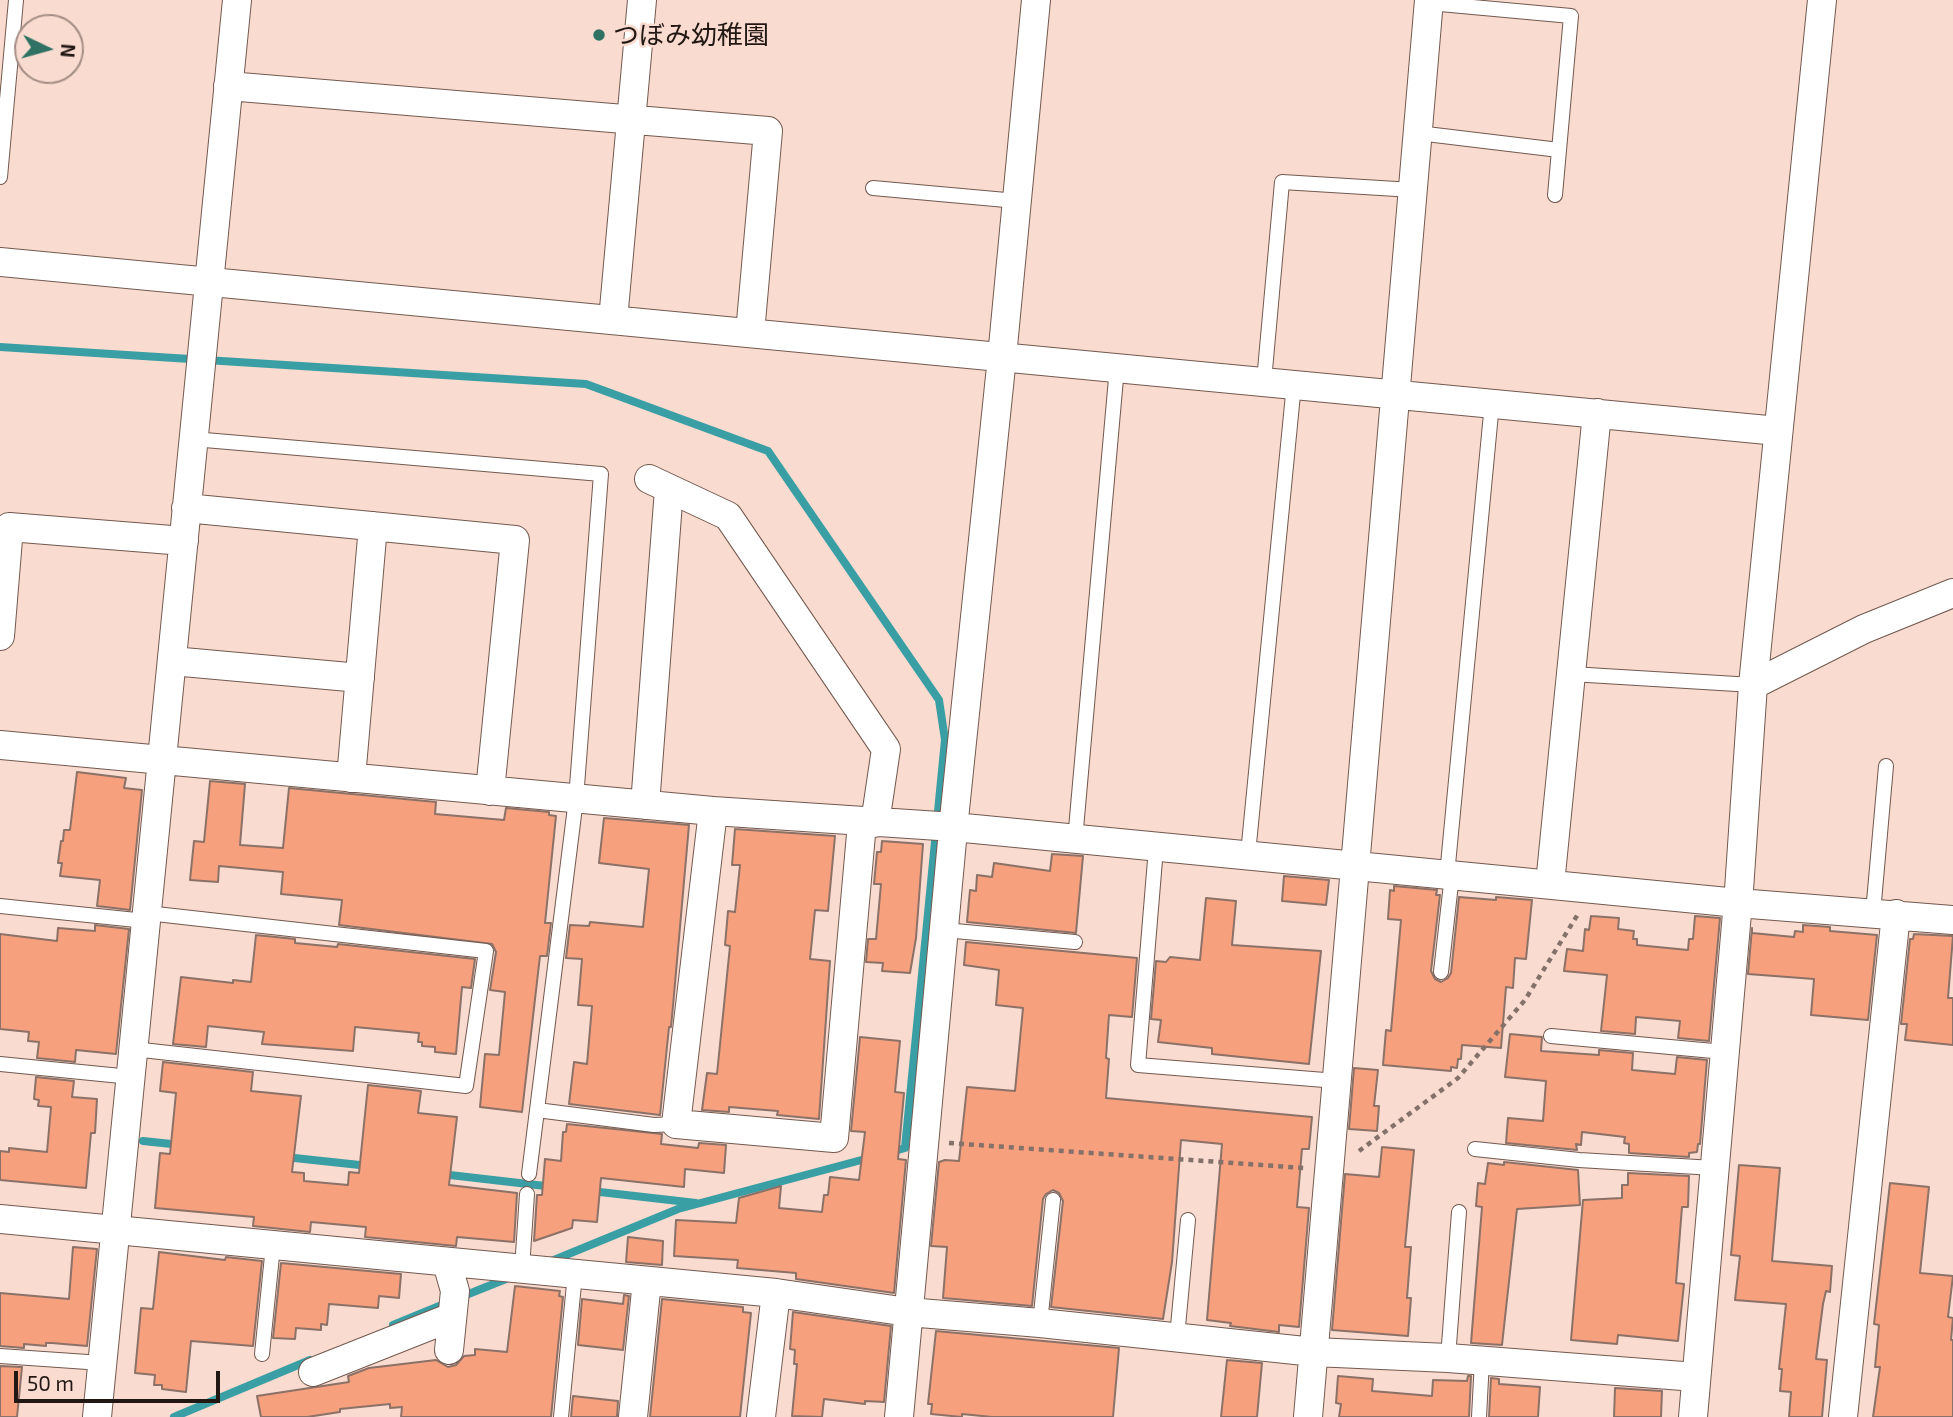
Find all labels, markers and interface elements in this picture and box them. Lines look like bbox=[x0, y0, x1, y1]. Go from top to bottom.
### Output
north arrow bbox=[14, 14, 84, 84]
place label: つぼみ幼稚園 bbox=[613, 19, 769, 51]
marker: つぼみ幼稚園 bbox=[591, 27, 607, 43]
text: N bbox=[56, 43, 80, 59]
scale bar bbox=[18, 1358, 224, 1402]
text: 50 m bbox=[27, 1370, 74, 1395]

